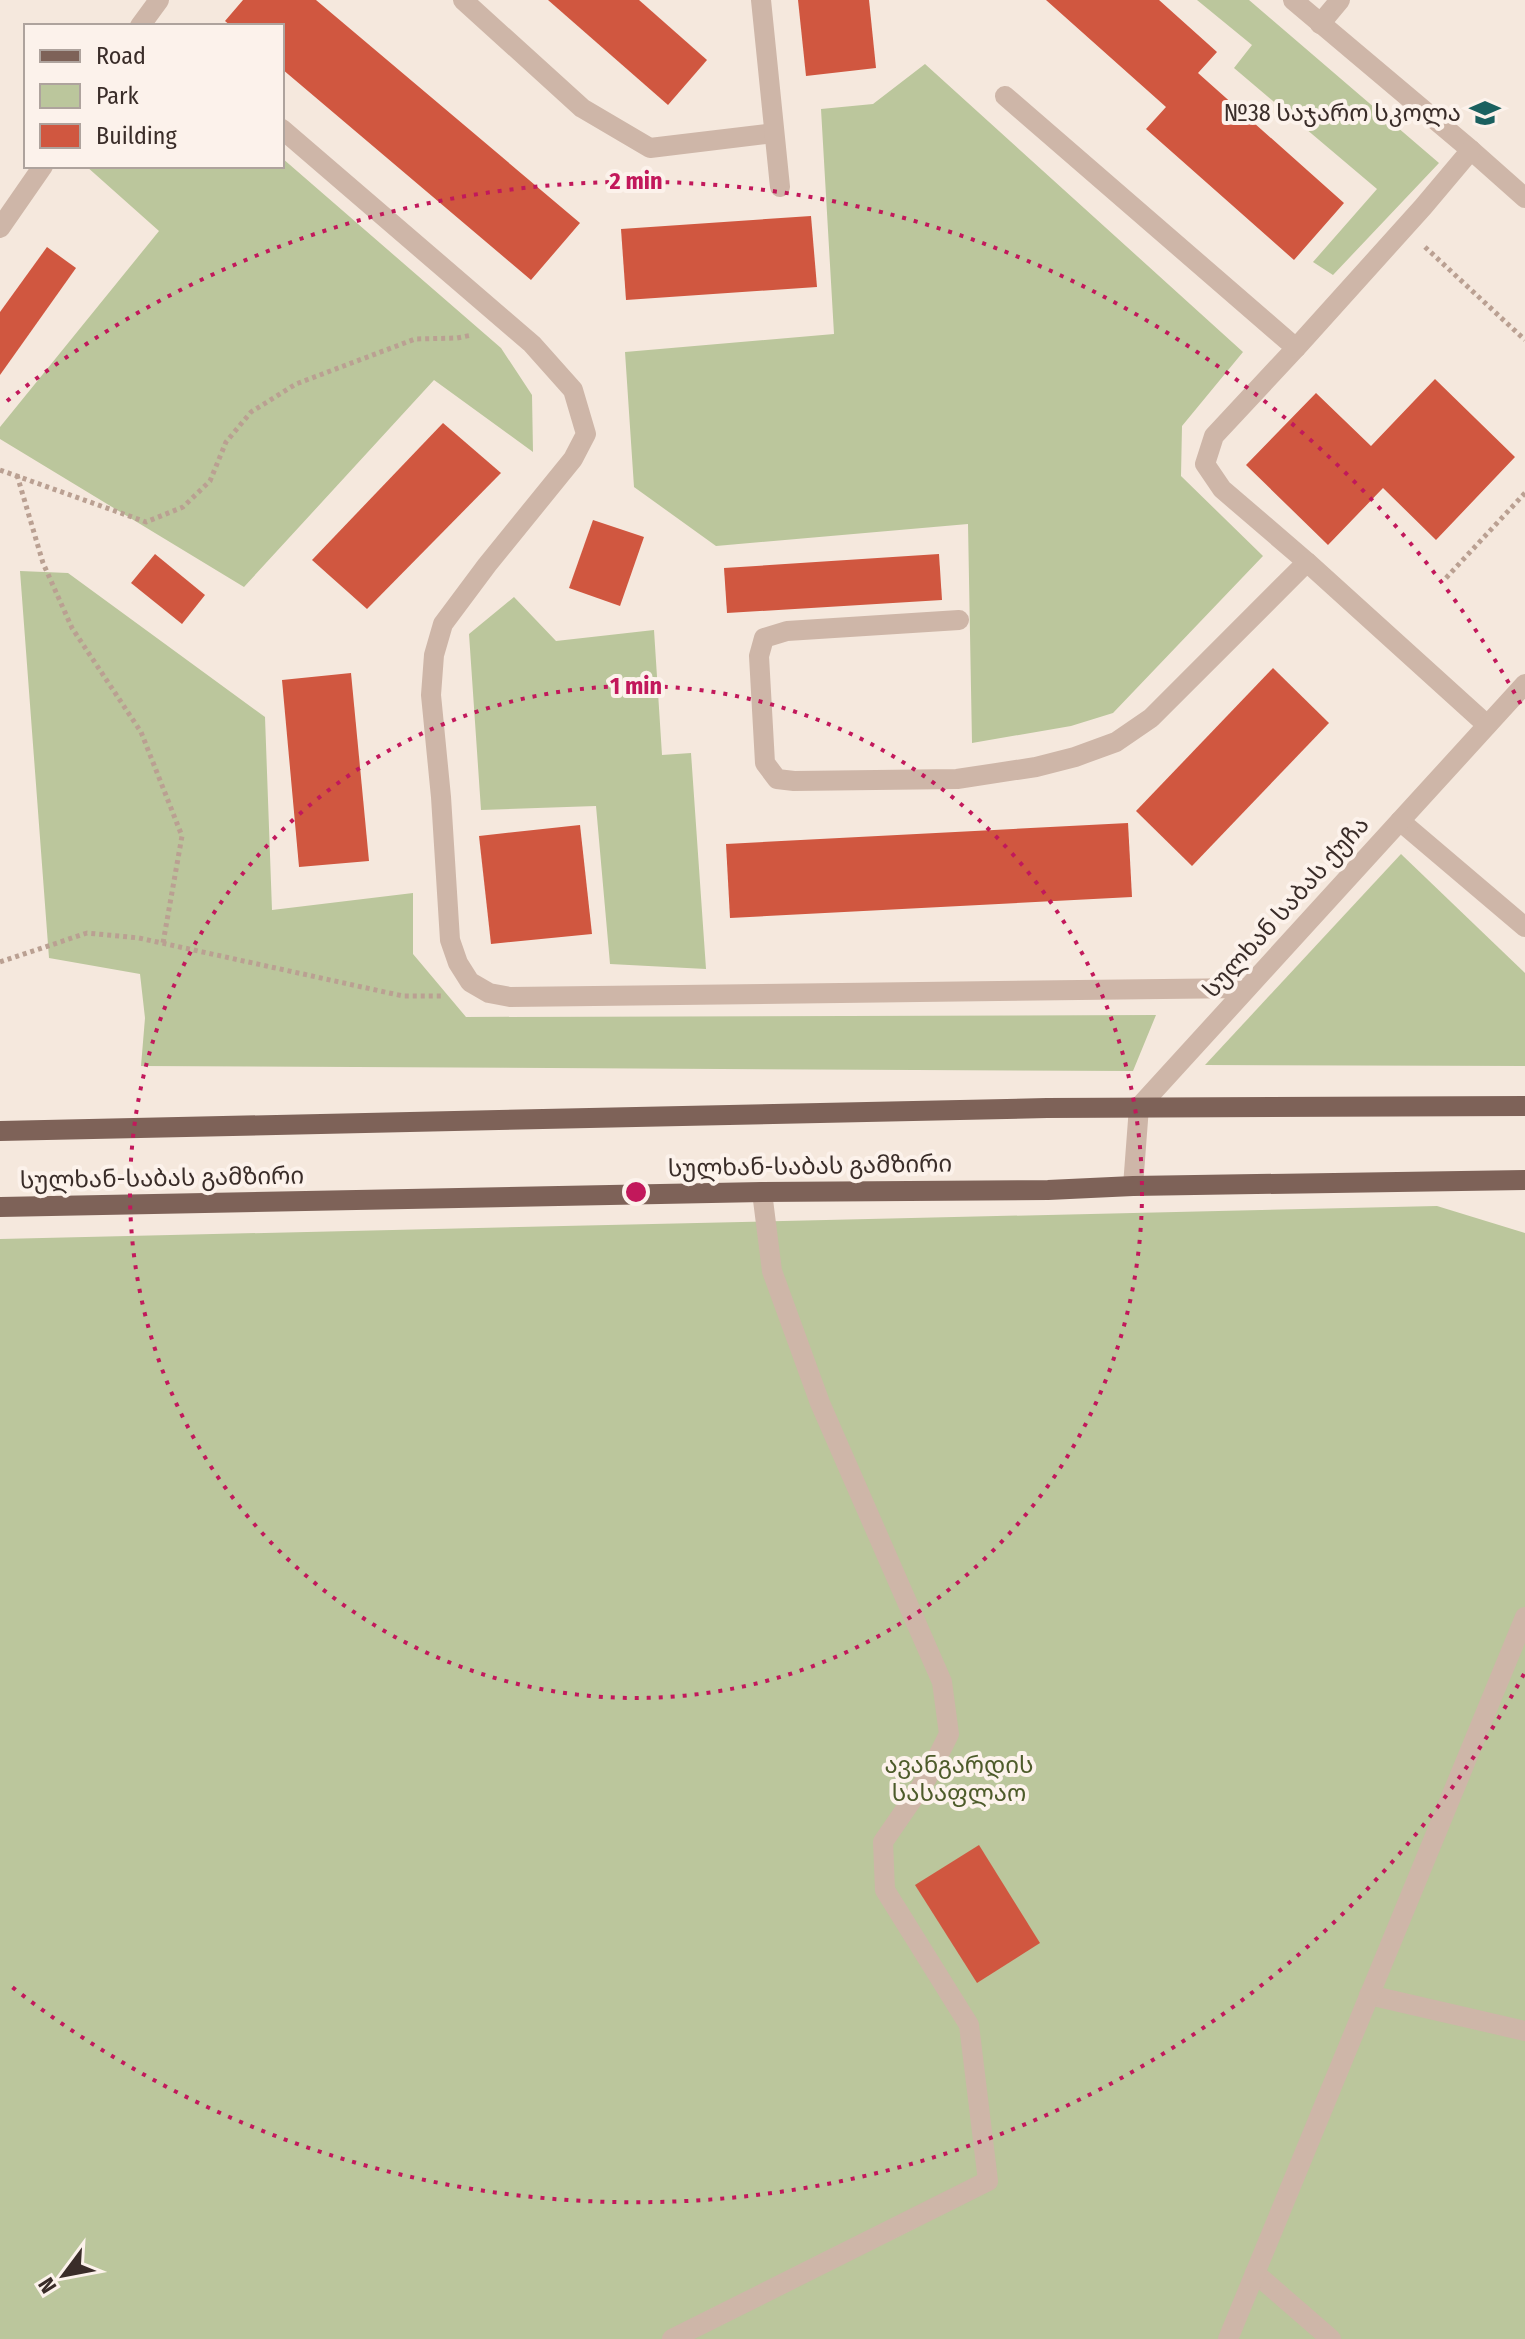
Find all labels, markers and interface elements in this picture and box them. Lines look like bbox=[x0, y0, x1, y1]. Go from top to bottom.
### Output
legend bbox=[24, 24, 284, 168]
text: Road bbox=[96, 42, 146, 70]
text: Park bbox=[96, 82, 139, 110]
school or university icon: №38 საჯარო სკოლა bbox=[1468, 96, 1502, 130]
place label: №38 საჯარო სკოლა bbox=[1224, 99, 1461, 127]
text: Building bbox=[96, 122, 178, 150]
text: 2 min bbox=[608, 167, 663, 195]
text: 1 min bbox=[610, 672, 662, 700]
street label: სულხან საბას ქუჩა bbox=[1197, 811, 1375, 1003]
street label: სულხან-საბას გამზირი bbox=[668, 1150, 952, 1182]
street label: სულხან-საბას გამზირი bbox=[20, 1162, 304, 1194]
centre of rings bbox=[622, 1178, 650, 1206]
park label: ავანგარდის სასაფლაო bbox=[884, 1751, 1034, 1807]
north arrow bbox=[24, 2235, 104, 2315]
text: N bbox=[33, 2273, 62, 2298]

